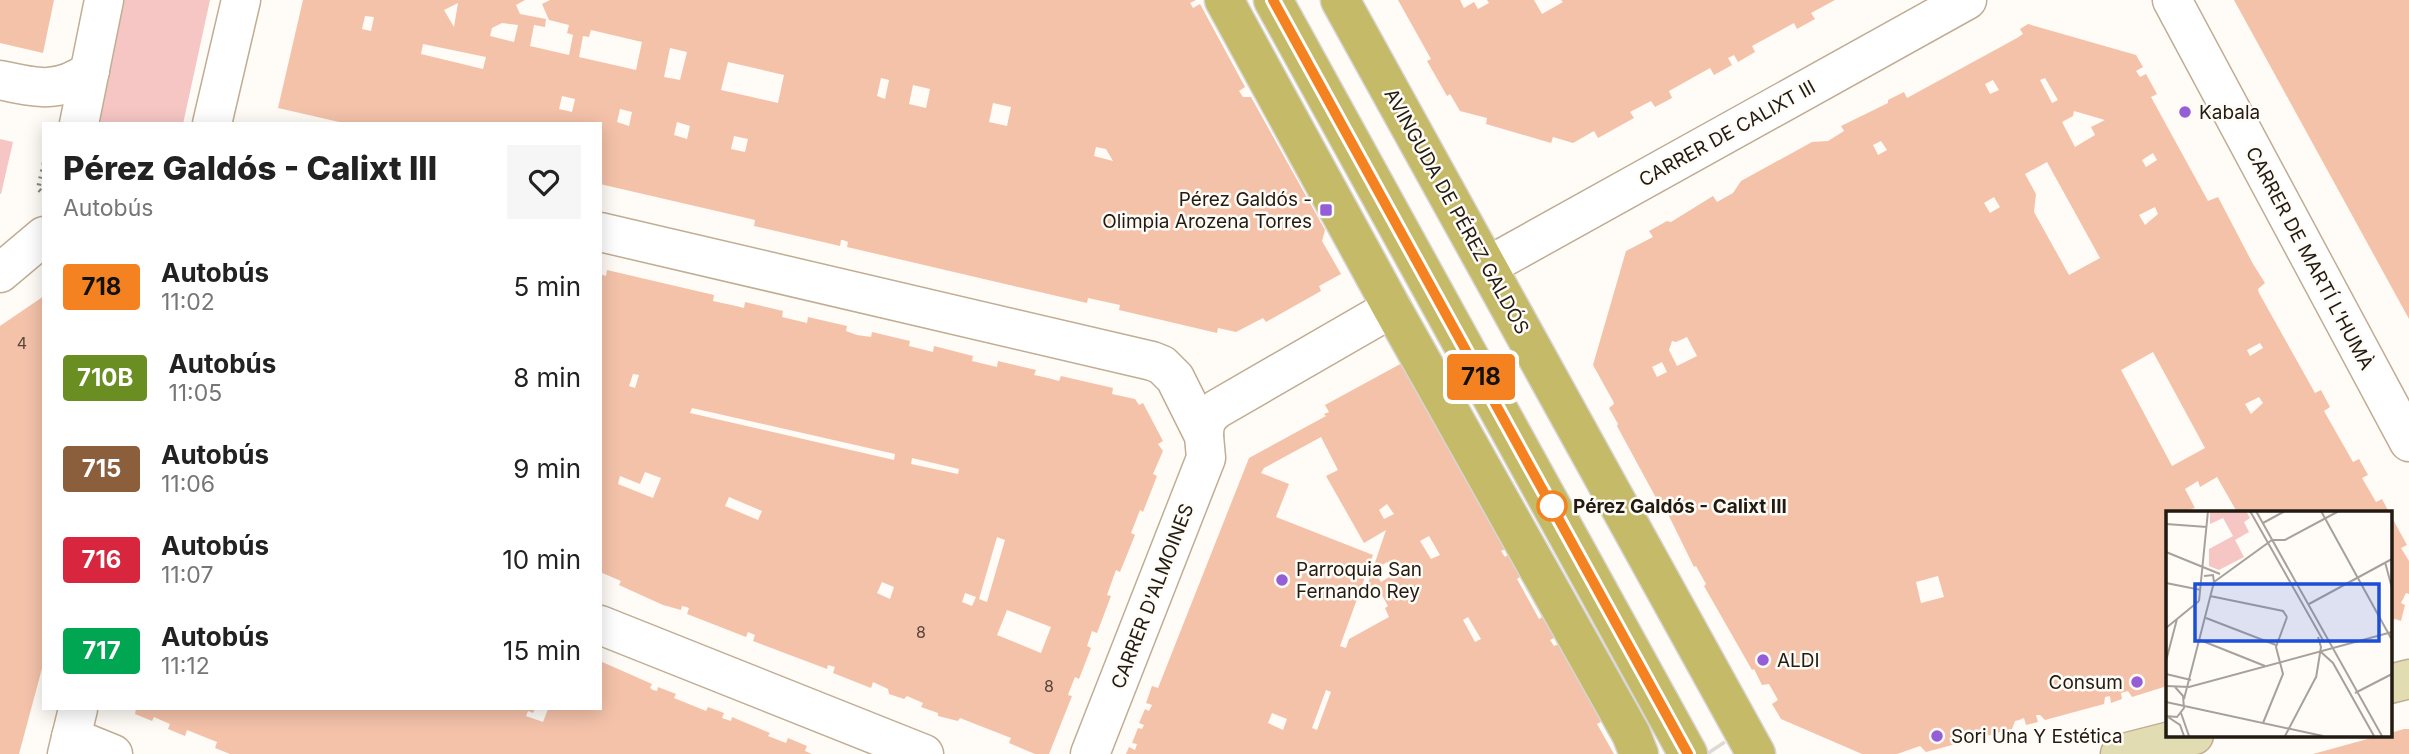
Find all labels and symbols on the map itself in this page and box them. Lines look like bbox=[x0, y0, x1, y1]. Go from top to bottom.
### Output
street label: CARRER DE CALIXT III bbox=[1635, 75, 1819, 192]
street label: AVINGUDA DE PÉREZ GALDÓS bbox=[1379, 84, 1535, 338]
place label: Kabala bbox=[2199, 101, 2260, 124]
marker: Kabala bbox=[2177, 104, 2193, 120]
street label: CARRER DE MARTÍ L’HUMÀ bbox=[2241, 142, 2379, 374]
place label: Pérez Galdós - Olimpia Arozena Torres bbox=[1102, 188, 1312, 233]
marker: Pérez Galdós - Olimpia Arozena Torres bbox=[1318, 202, 1334, 218]
house number: 4 bbox=[17, 333, 27, 353]
line badge: 718 bbox=[1441, 354, 1521, 400]
marker: Pérez Galdós - Calixt III bbox=[1537, 491, 1567, 521]
place label: Pérez Galdós - Calixt III bbox=[1573, 495, 1787, 518]
street label: CARRER D'ALMOINES bbox=[1107, 500, 1198, 692]
inset map bbox=[2166, 511, 2392, 736]
place label: Parroquia San Fernando Rey bbox=[1296, 558, 1422, 603]
marker: Parroquia San Fernando Rey bbox=[1274, 572, 1290, 588]
house number: 8 bbox=[916, 622, 926, 642]
place label: ALDI bbox=[1777, 649, 1820, 672]
marker: ALDI bbox=[1755, 652, 1771, 668]
place label: Consum bbox=[2049, 671, 2123, 694]
marker: Consum bbox=[2129, 674, 2145, 690]
house number: 8 bbox=[1044, 676, 1054, 696]
place label: Sori Una Y Estética bbox=[1951, 725, 2123, 748]
marker: Sori Una Y Estética bbox=[1929, 728, 1945, 744]

